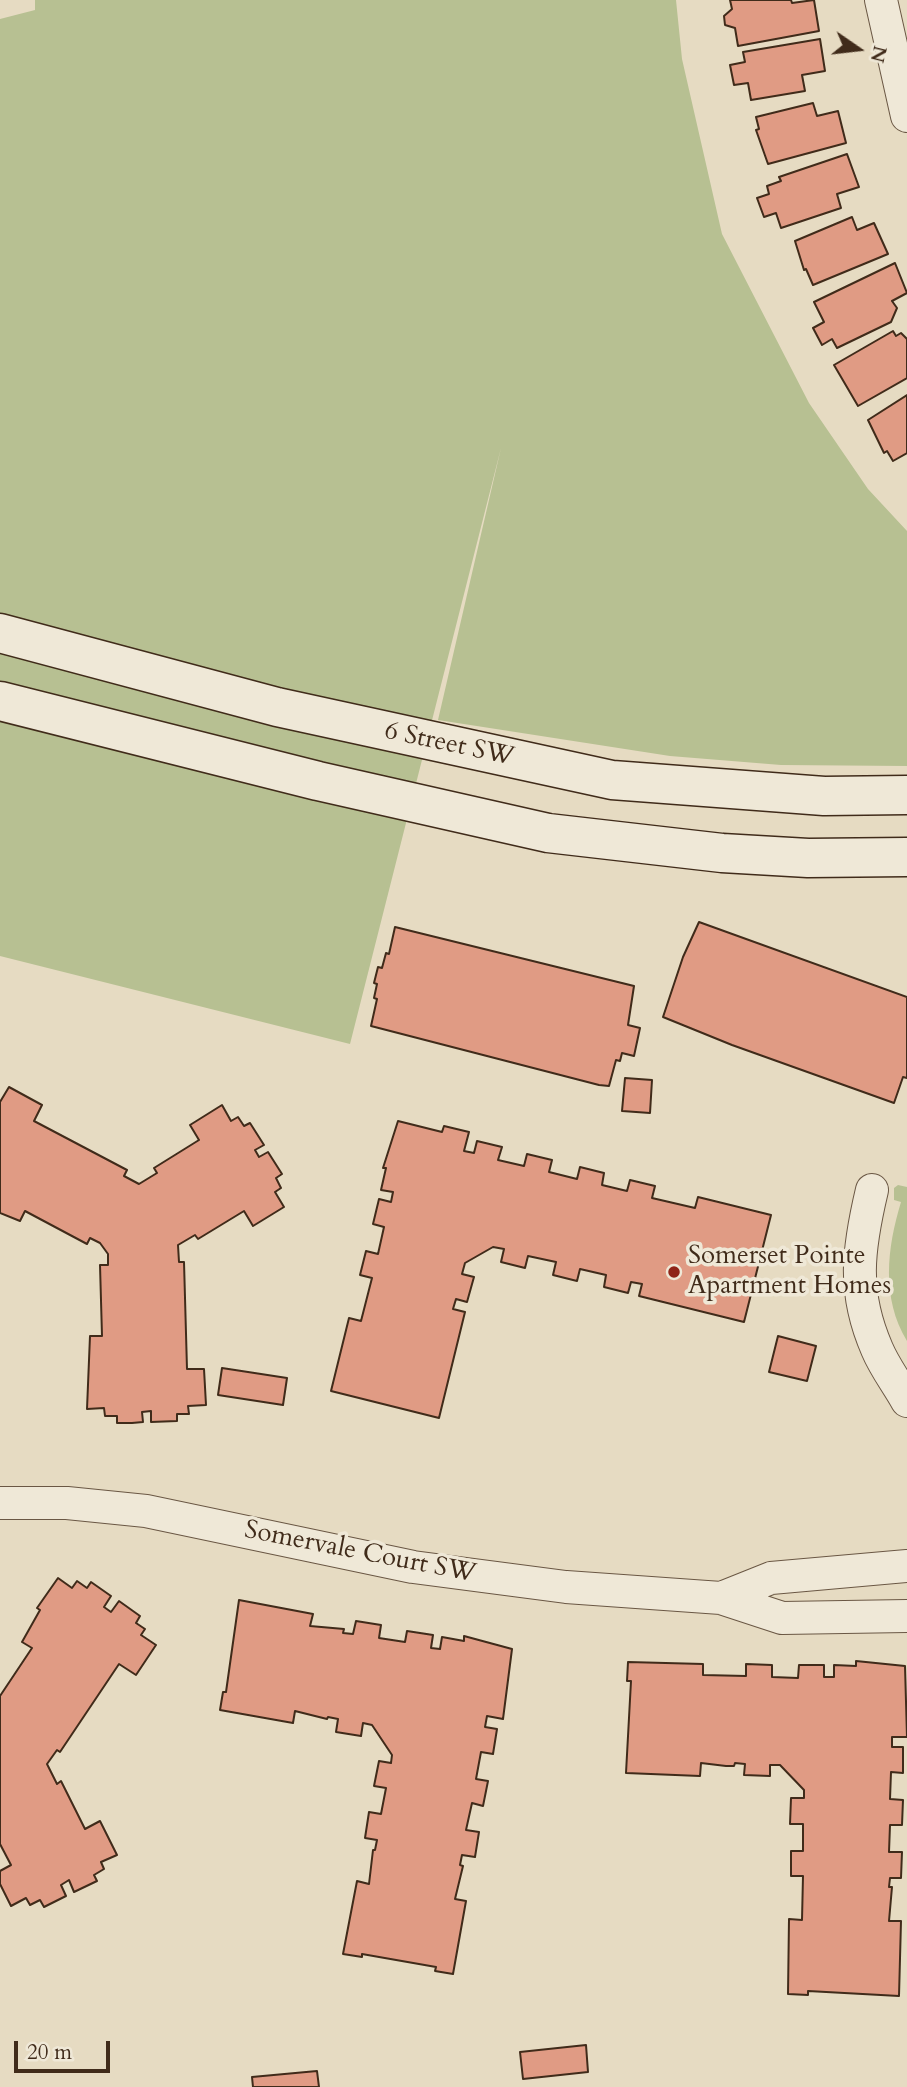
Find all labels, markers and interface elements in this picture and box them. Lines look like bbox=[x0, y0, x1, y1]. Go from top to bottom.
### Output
north arrow bbox=[823, 14, 893, 84]
text: N bbox=[864, 43, 893, 65]
street label: 6 Street SW bbox=[381, 716, 517, 774]
place label: Somerset Pointe Apartment Homes bbox=[688, 1241, 891, 1302]
marker: Somerset Pointe Apartment Homes bbox=[666, 1264, 682, 1280]
street label: Somervale Court SW bbox=[242, 1515, 478, 1591]
scale bar bbox=[18, 2028, 114, 2072]
text: 20 m bbox=[27, 2038, 72, 2067]

